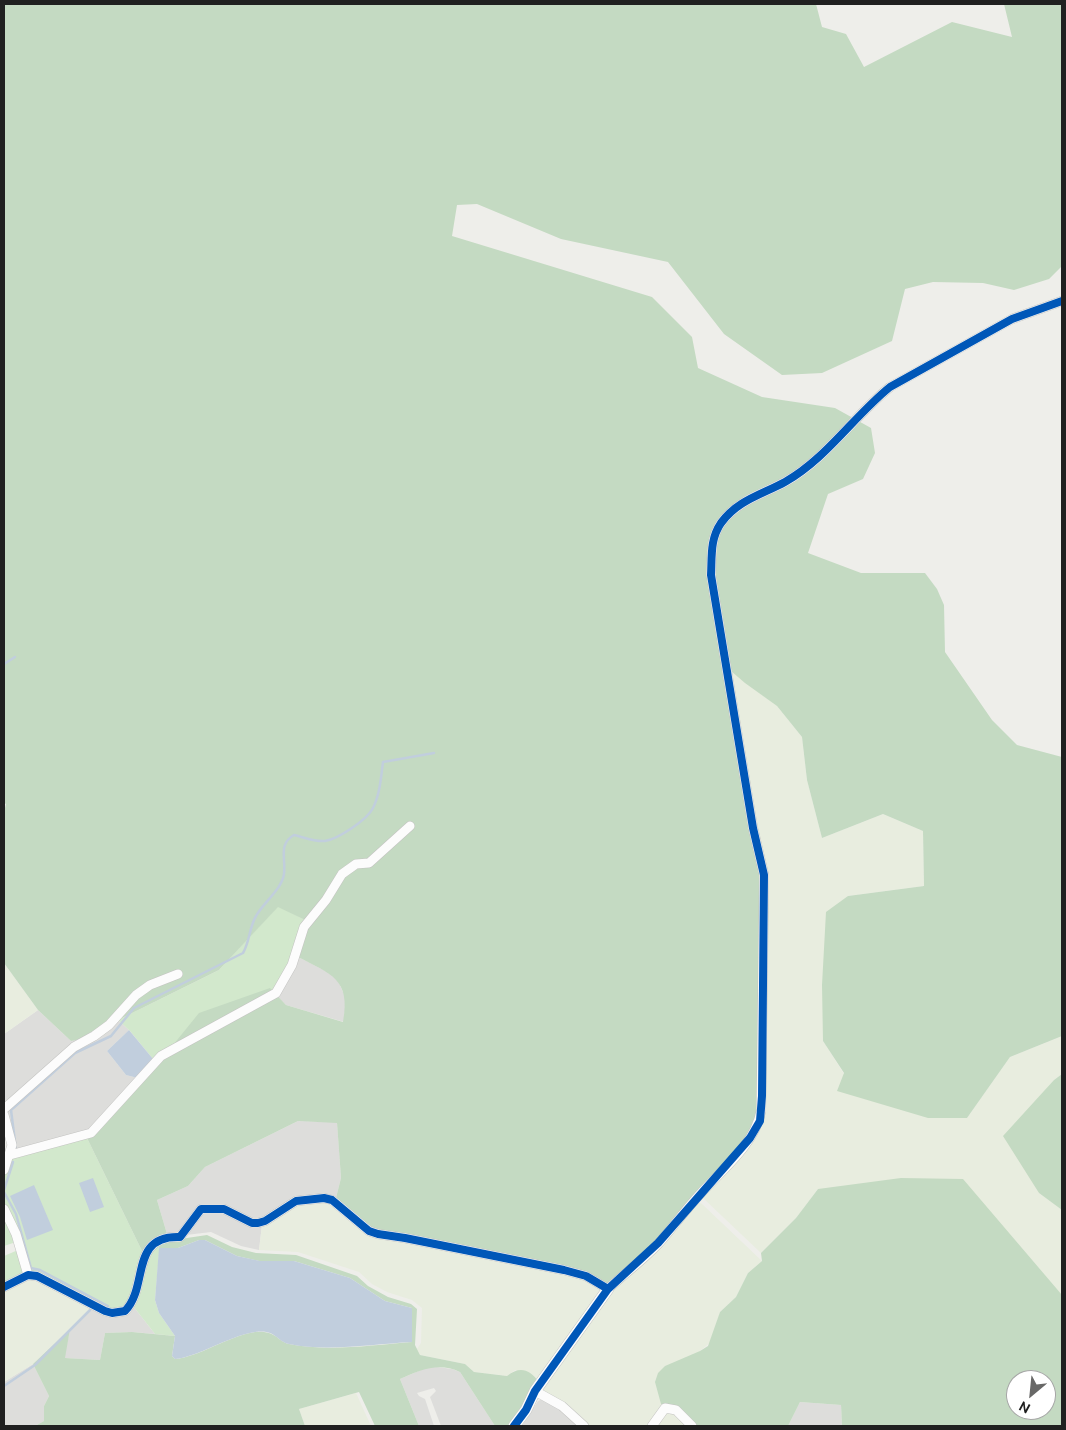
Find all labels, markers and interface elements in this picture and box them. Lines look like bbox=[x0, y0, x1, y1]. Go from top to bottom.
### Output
north arrow bbox=[1006, 1370, 1056, 1420]
text: N bbox=[1016, 1398, 1033, 1417]

